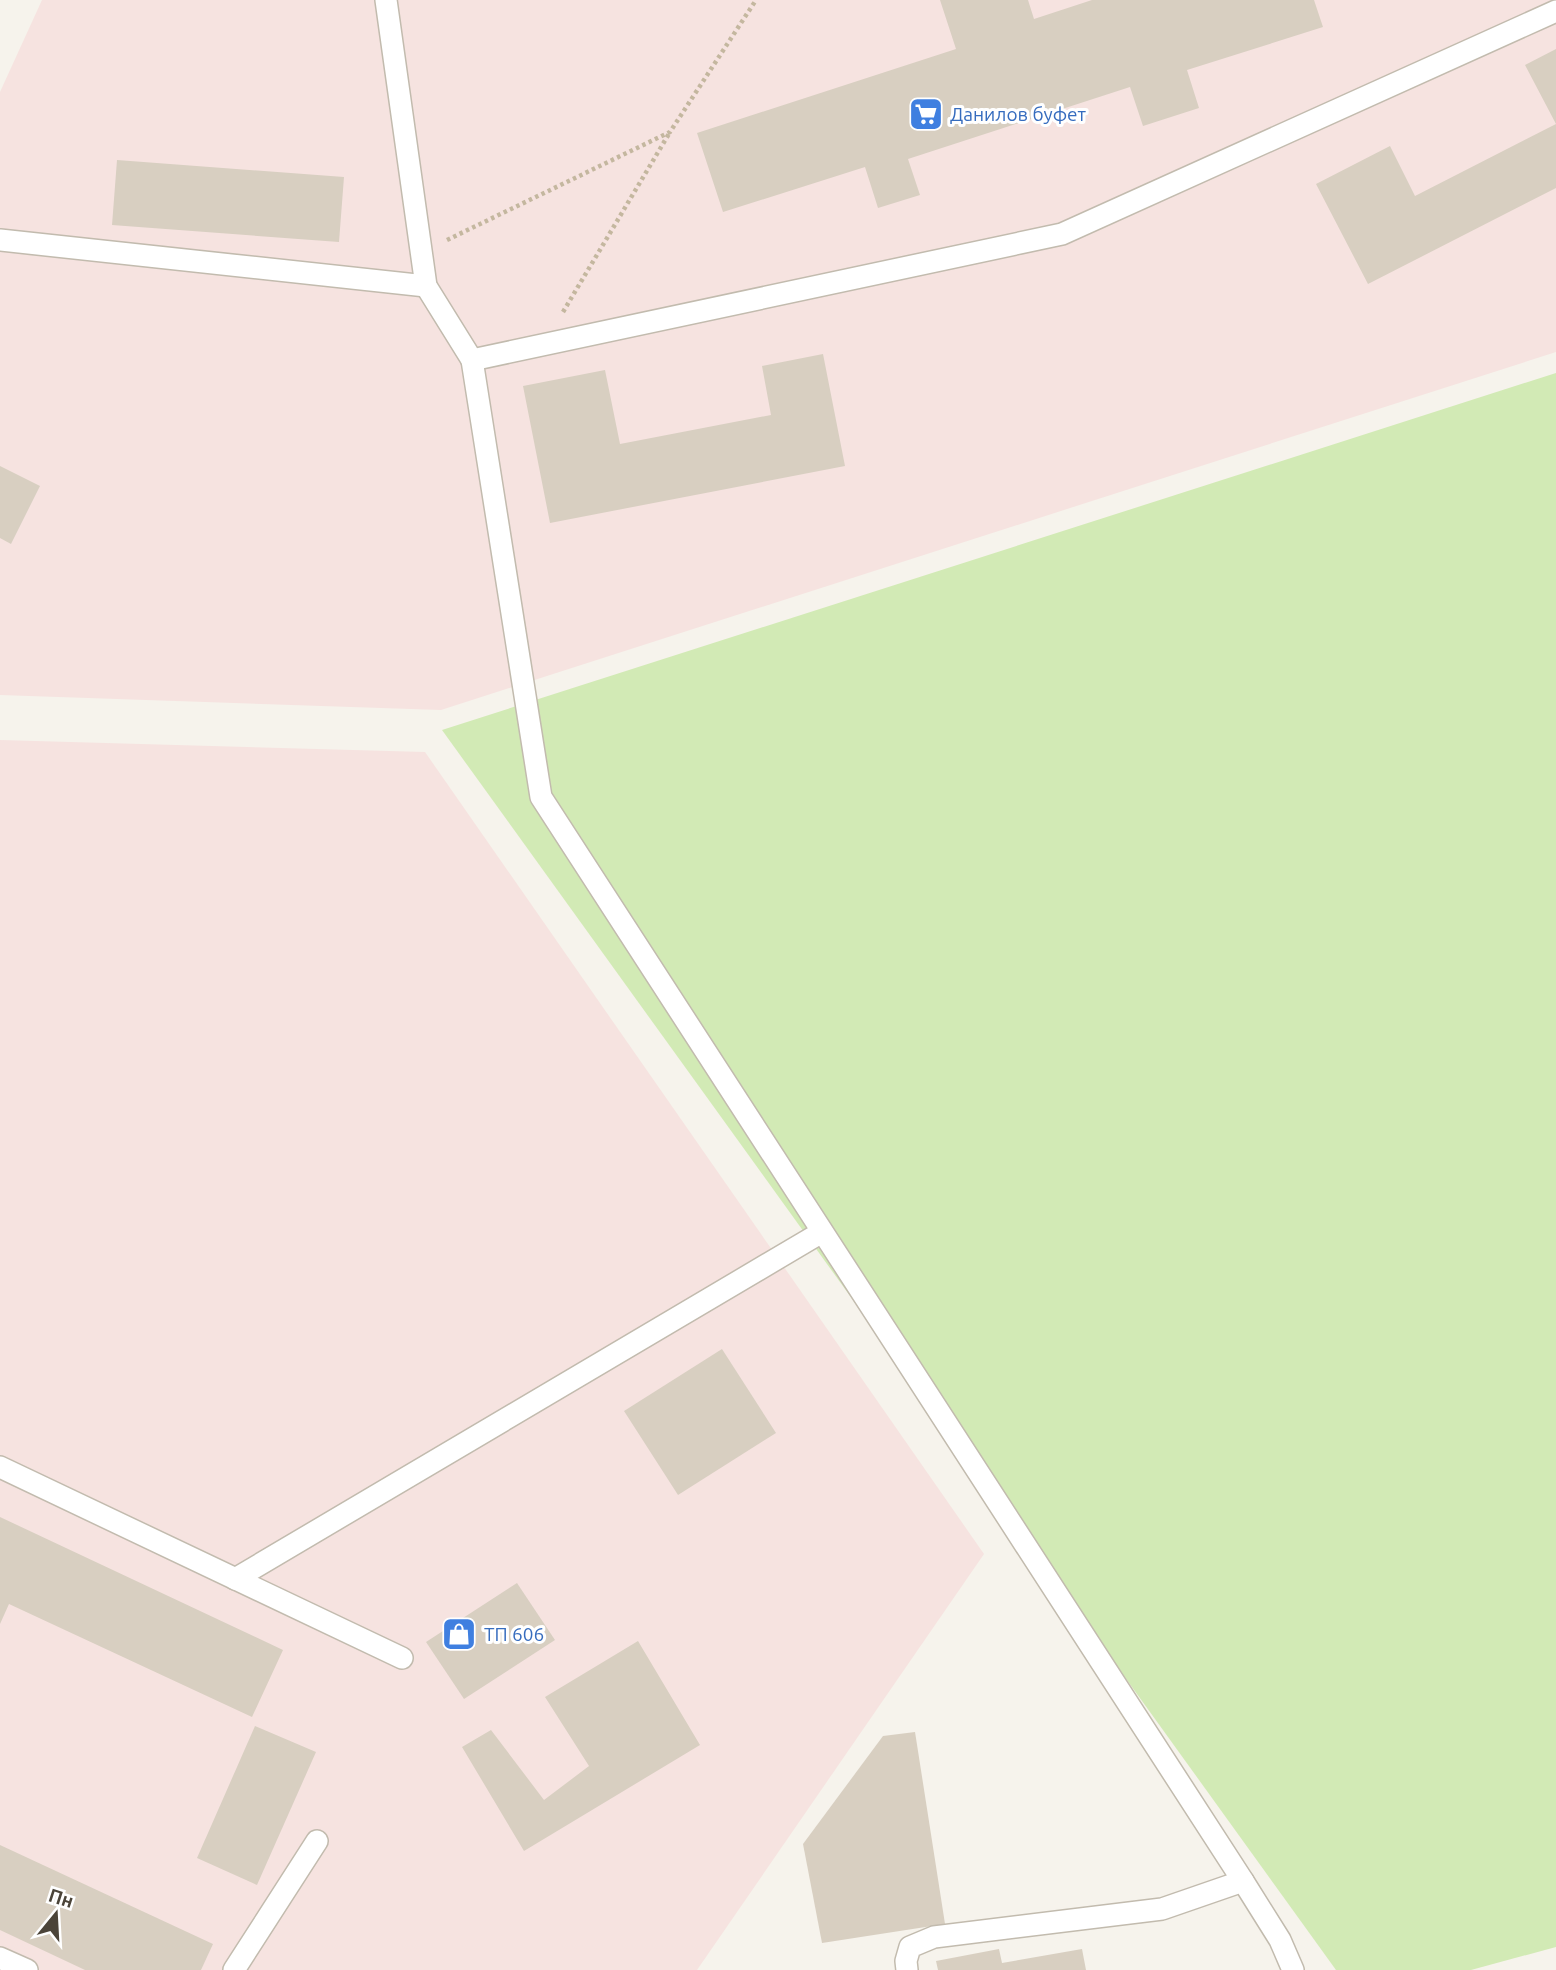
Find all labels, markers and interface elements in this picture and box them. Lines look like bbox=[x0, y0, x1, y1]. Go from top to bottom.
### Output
supermarket icon: Данилов буфет bbox=[907, 95, 945, 133]
place label: Данилов буфет bbox=[950, 103, 1087, 125]
shop icon: ТП 606 bbox=[440, 1615, 478, 1653]
place label: ТП 606 bbox=[484, 1623, 544, 1645]
north arrow bbox=[21, 1879, 91, 1949]
text: Пн bbox=[46, 1884, 77, 1912]

